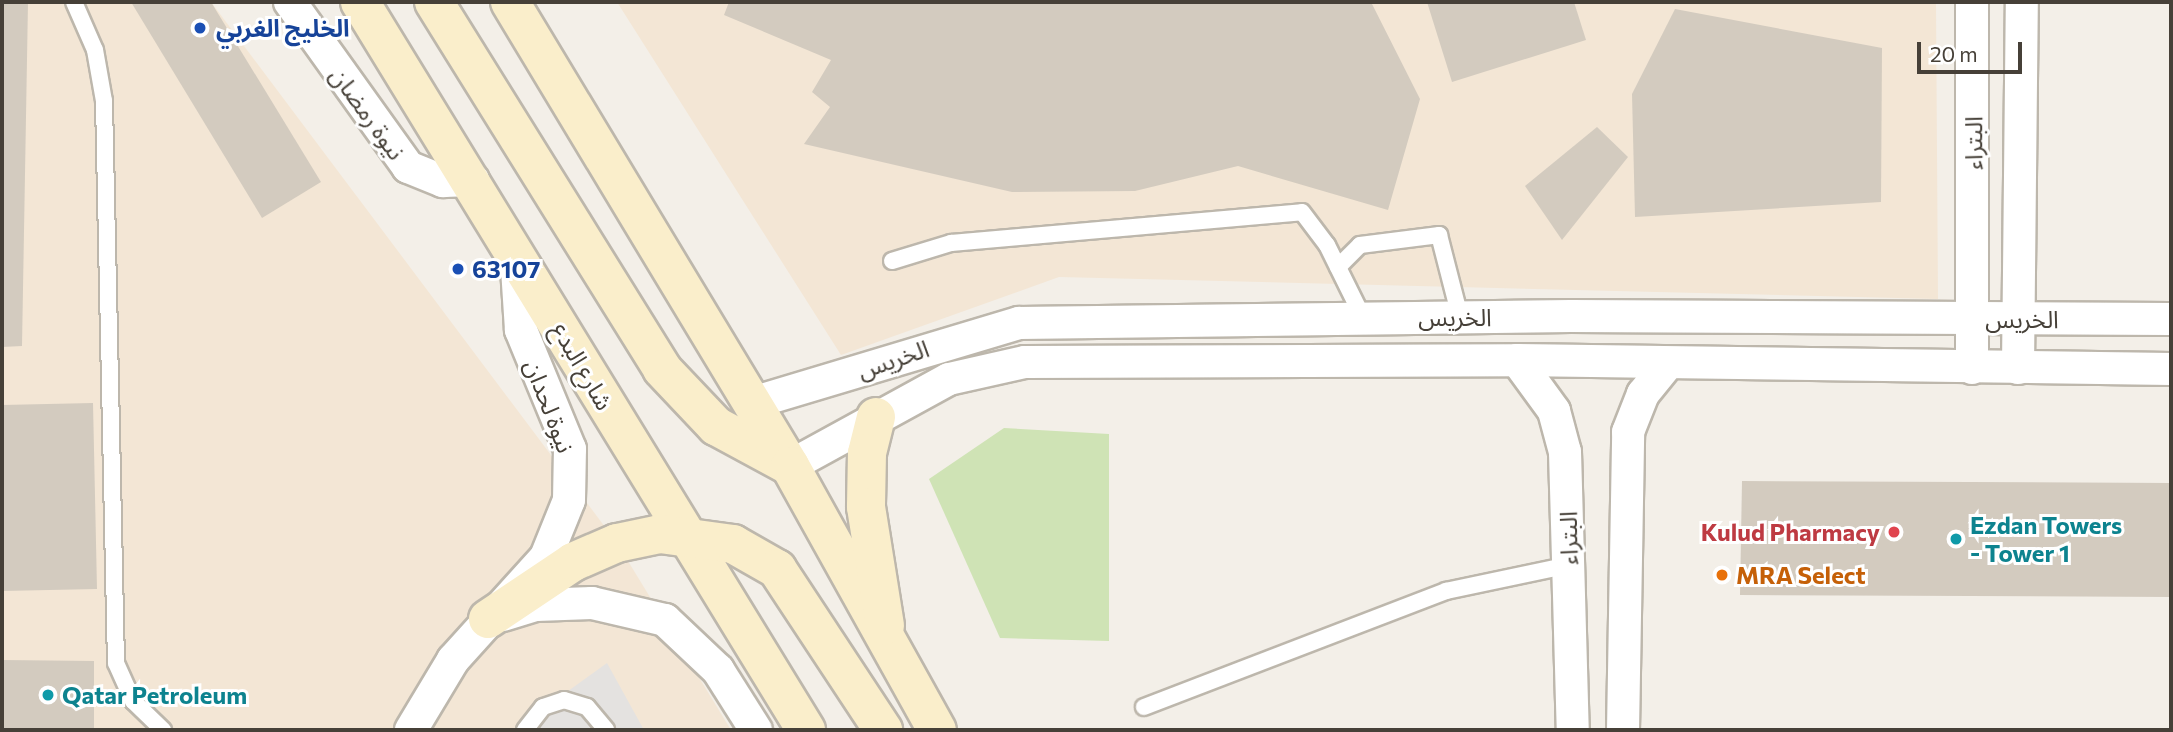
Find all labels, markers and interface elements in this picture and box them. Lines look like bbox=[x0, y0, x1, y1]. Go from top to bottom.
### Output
place label: الخليج الغربي bbox=[216, 14, 350, 42]
marker: الخليج الغربي bbox=[190, 18, 210, 38]
scale bar bbox=[1921, 28, 2026, 72]
text: 20 m bbox=[1930, 41, 1978, 66]
street label: نيوة رمضان bbox=[325, 61, 411, 165]
street label: البتراء bbox=[1959, 116, 1987, 170]
place label: 63107 bbox=[472, 255, 540, 283]
marker: 63107 bbox=[450, 261, 466, 277]
street label: الخريس bbox=[1418, 303, 1492, 331]
street label: الخريس bbox=[1985, 305, 2059, 333]
street label: شارع البدع bbox=[546, 317, 620, 415]
street label: الخريس bbox=[853, 333, 933, 385]
street label: نيوة لحدان bbox=[519, 355, 581, 457]
street label: البتراء bbox=[1553, 511, 1583, 565]
place label: Ezdan Towers - Tower 1 bbox=[1970, 511, 2122, 567]
place label: Kulud Pharmacy bbox=[1701, 518, 1880, 546]
marker: Kulud Pharmacy bbox=[1886, 524, 1902, 540]
marker: Ezdan Towers - Tower 1 bbox=[1948, 531, 1964, 547]
place label: MRA Select bbox=[1736, 561, 1866, 589]
marker: MRA Select bbox=[1714, 567, 1730, 583]
place label: Qatar Petroleum bbox=[62, 681, 247, 709]
marker: Qatar Petroleum bbox=[40, 687, 56, 703]

